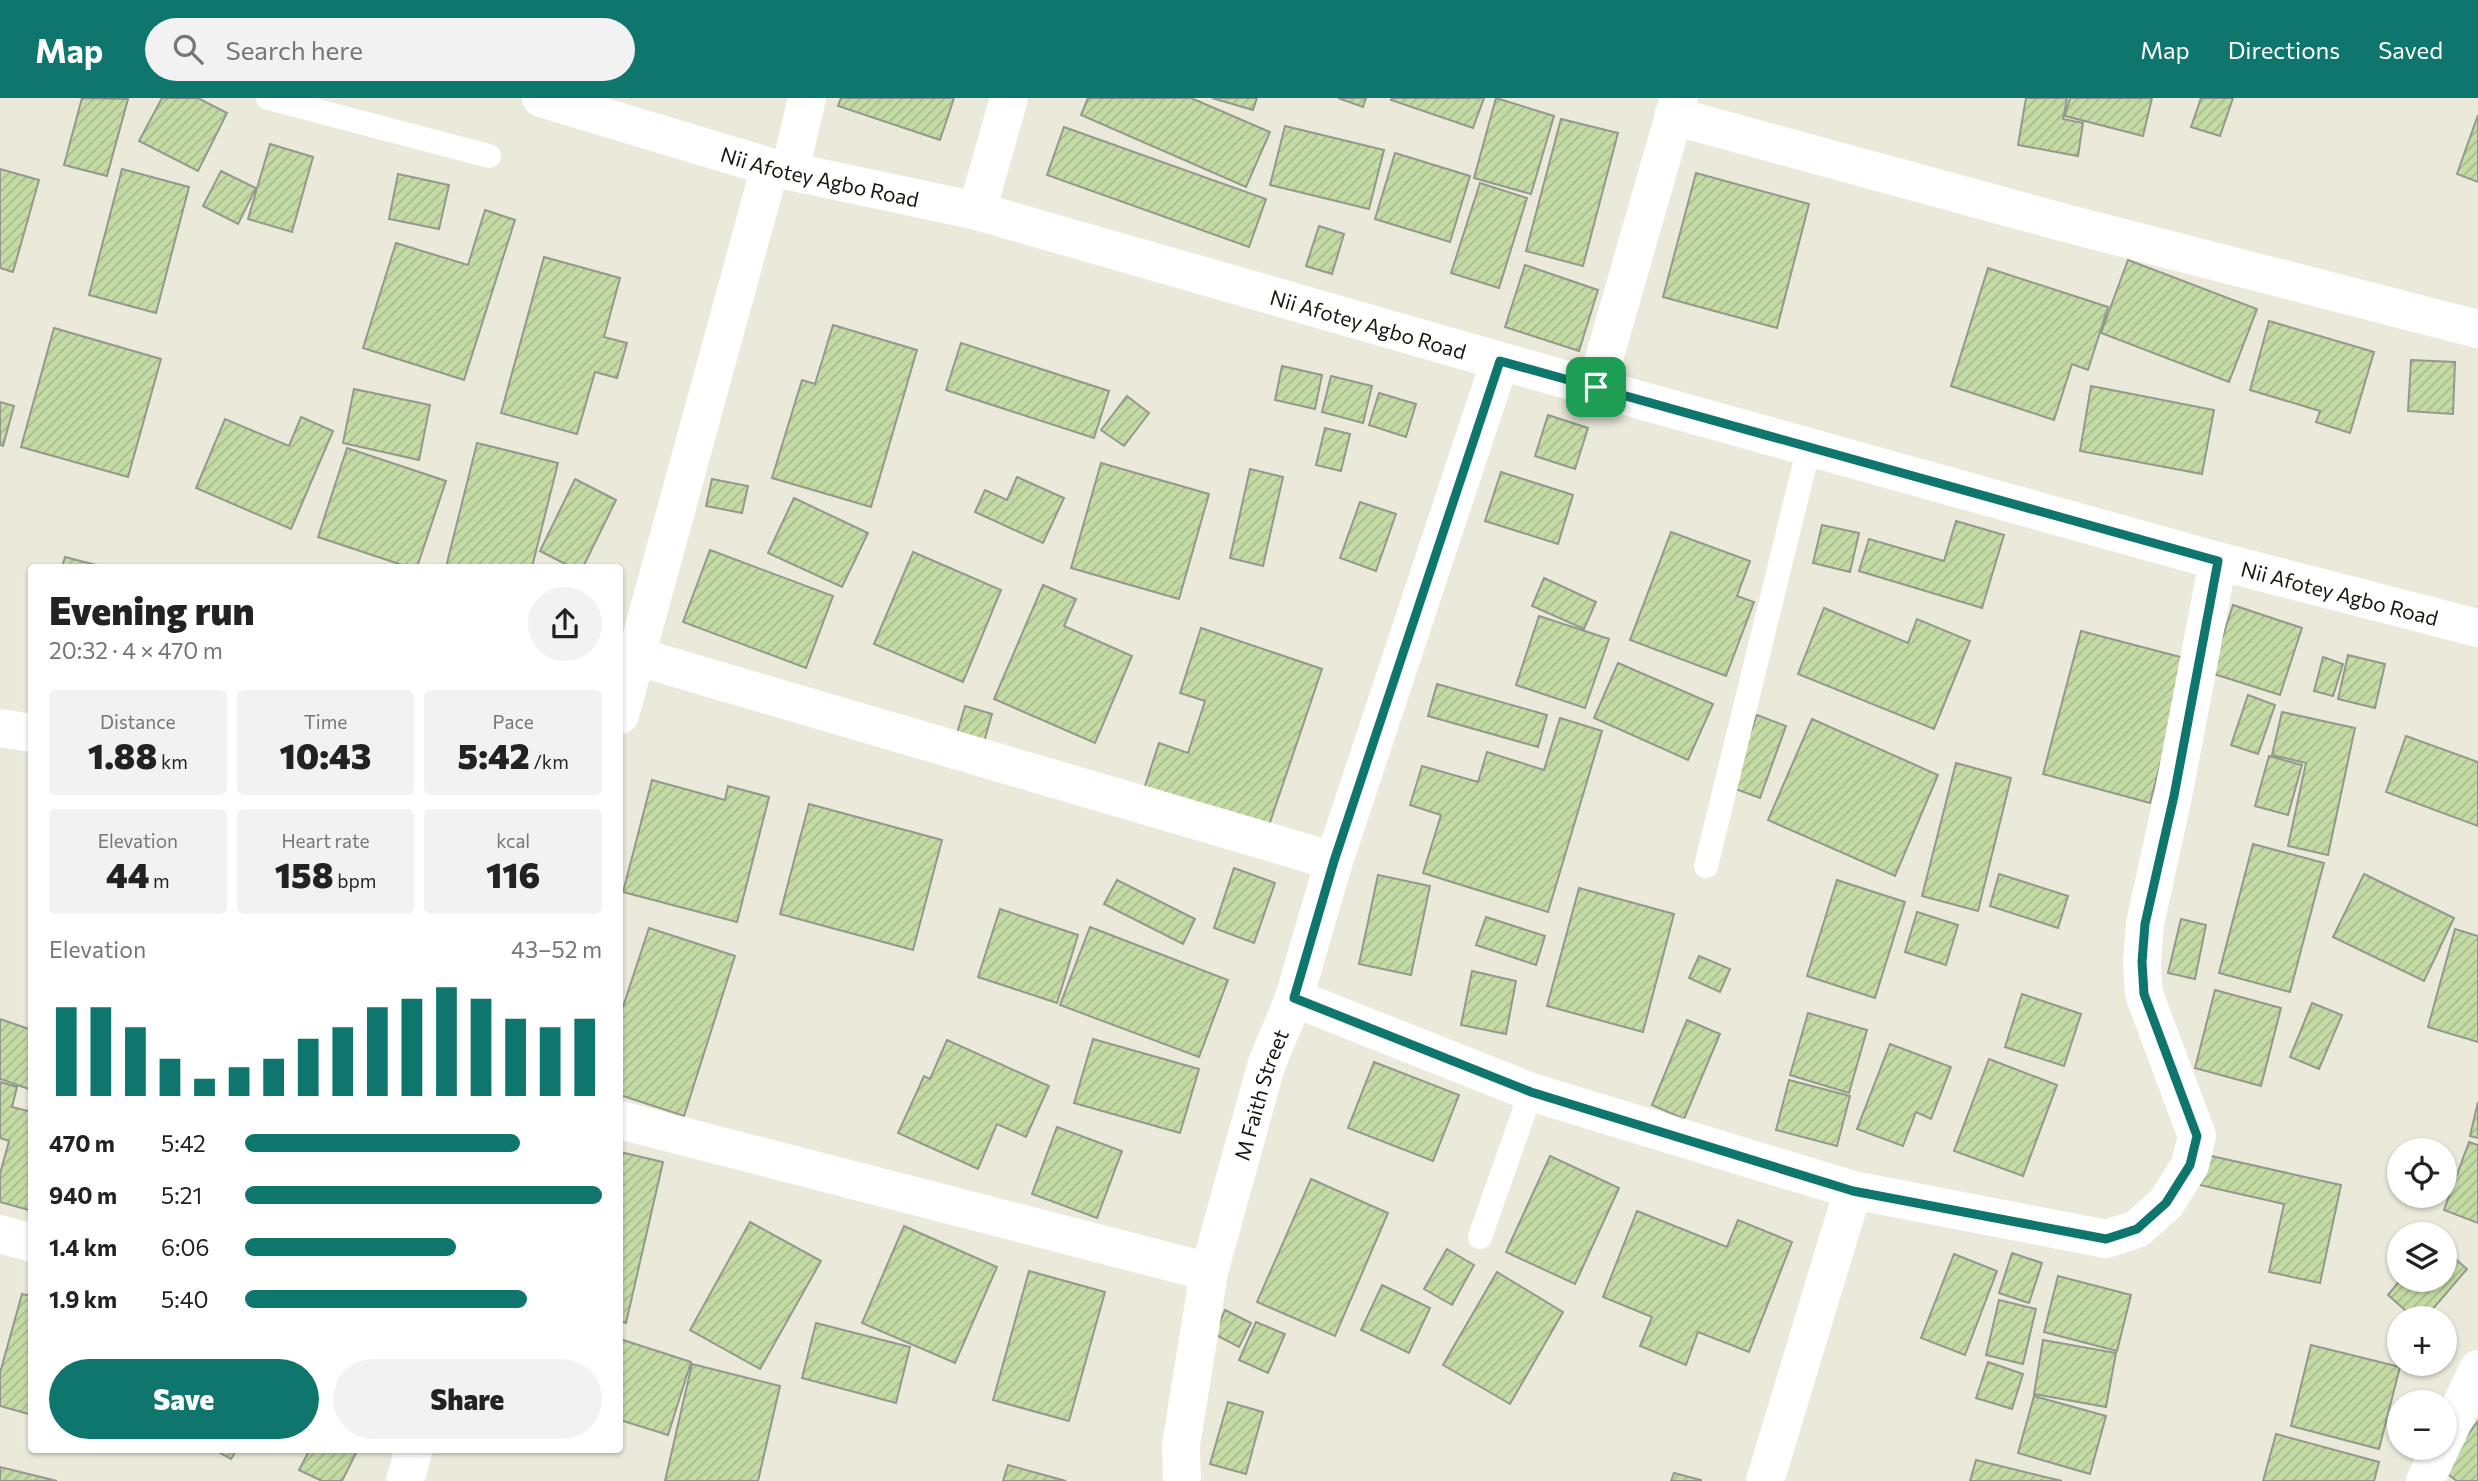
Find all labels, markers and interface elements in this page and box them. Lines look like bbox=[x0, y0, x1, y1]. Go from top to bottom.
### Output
search box bbox=[145, 18, 635, 81]
text: Map bbox=[35, 29, 103, 70]
icon: search bbox=[169, 30, 207, 68]
text: Search here bbox=[225, 34, 363, 65]
text: Map bbox=[2140, 35, 2190, 64]
text: Directions bbox=[2228, 35, 2340, 64]
text: Saved bbox=[2378, 35, 2443, 64]
street label: Nii Afotey Agbo Road bbox=[718, 140, 921, 211]
street label: Nii Afotey Agbo Road bbox=[1268, 283, 1469, 363]
pin bbox=[1566, 357, 1626, 417]
icon: arrive bbox=[1577, 368, 1615, 406]
street label: Nii Afotey Agbo Road bbox=[2239, 555, 2441, 630]
text: Evening run bbox=[49, 586, 255, 633]
button: share bbox=[528, 587, 602, 661]
text: 20:32 · 4 × 470 m bbox=[49, 636, 223, 664]
text: Distance bbox=[100, 710, 176, 733]
text: Time bbox=[304, 710, 347, 733]
text: Pace bbox=[493, 710, 534, 733]
text: 1.88 bbox=[88, 733, 157, 776]
text: 10:43 bbox=[279, 733, 372, 776]
text: 5:42 bbox=[458, 733, 530, 776]
text: km bbox=[157, 750, 188, 773]
text: /km bbox=[530, 750, 569, 773]
text: Elevation bbox=[98, 829, 178, 852]
text: Heart rate bbox=[281, 829, 370, 852]
text: kcal bbox=[496, 829, 530, 852]
text: 44 bbox=[106, 852, 149, 895]
text: 158 bbox=[275, 852, 334, 895]
text: 116 bbox=[486, 852, 540, 895]
text: m bbox=[149, 869, 170, 892]
text: bpm bbox=[334, 869, 376, 892]
text: Elevation bbox=[49, 935, 146, 963]
text: 43–52 m bbox=[511, 935, 602, 963]
street label: M Faith Street bbox=[1228, 1025, 1292, 1163]
text: 470 m bbox=[49, 1129, 115, 1157]
text: 5:42 bbox=[161, 1129, 206, 1157]
map controls bbox=[2387, 1138, 2457, 1460]
button: locate bbox=[2387, 1138, 2457, 1208]
text: 940 m bbox=[49, 1181, 117, 1209]
text: 5:21 bbox=[161, 1181, 202, 1209]
button: layers bbox=[2387, 1222, 2457, 1292]
text: 1.4 km bbox=[49, 1233, 117, 1261]
text: 6:06 bbox=[161, 1233, 209, 1261]
text: 1.9 km bbox=[49, 1285, 117, 1313]
text: 5:40 bbox=[161, 1285, 208, 1313]
button: + bbox=[2387, 1306, 2457, 1376]
button: Save bbox=[49, 1359, 319, 1439]
button: Share bbox=[333, 1359, 602, 1439]
button: − bbox=[2387, 1390, 2457, 1460]

